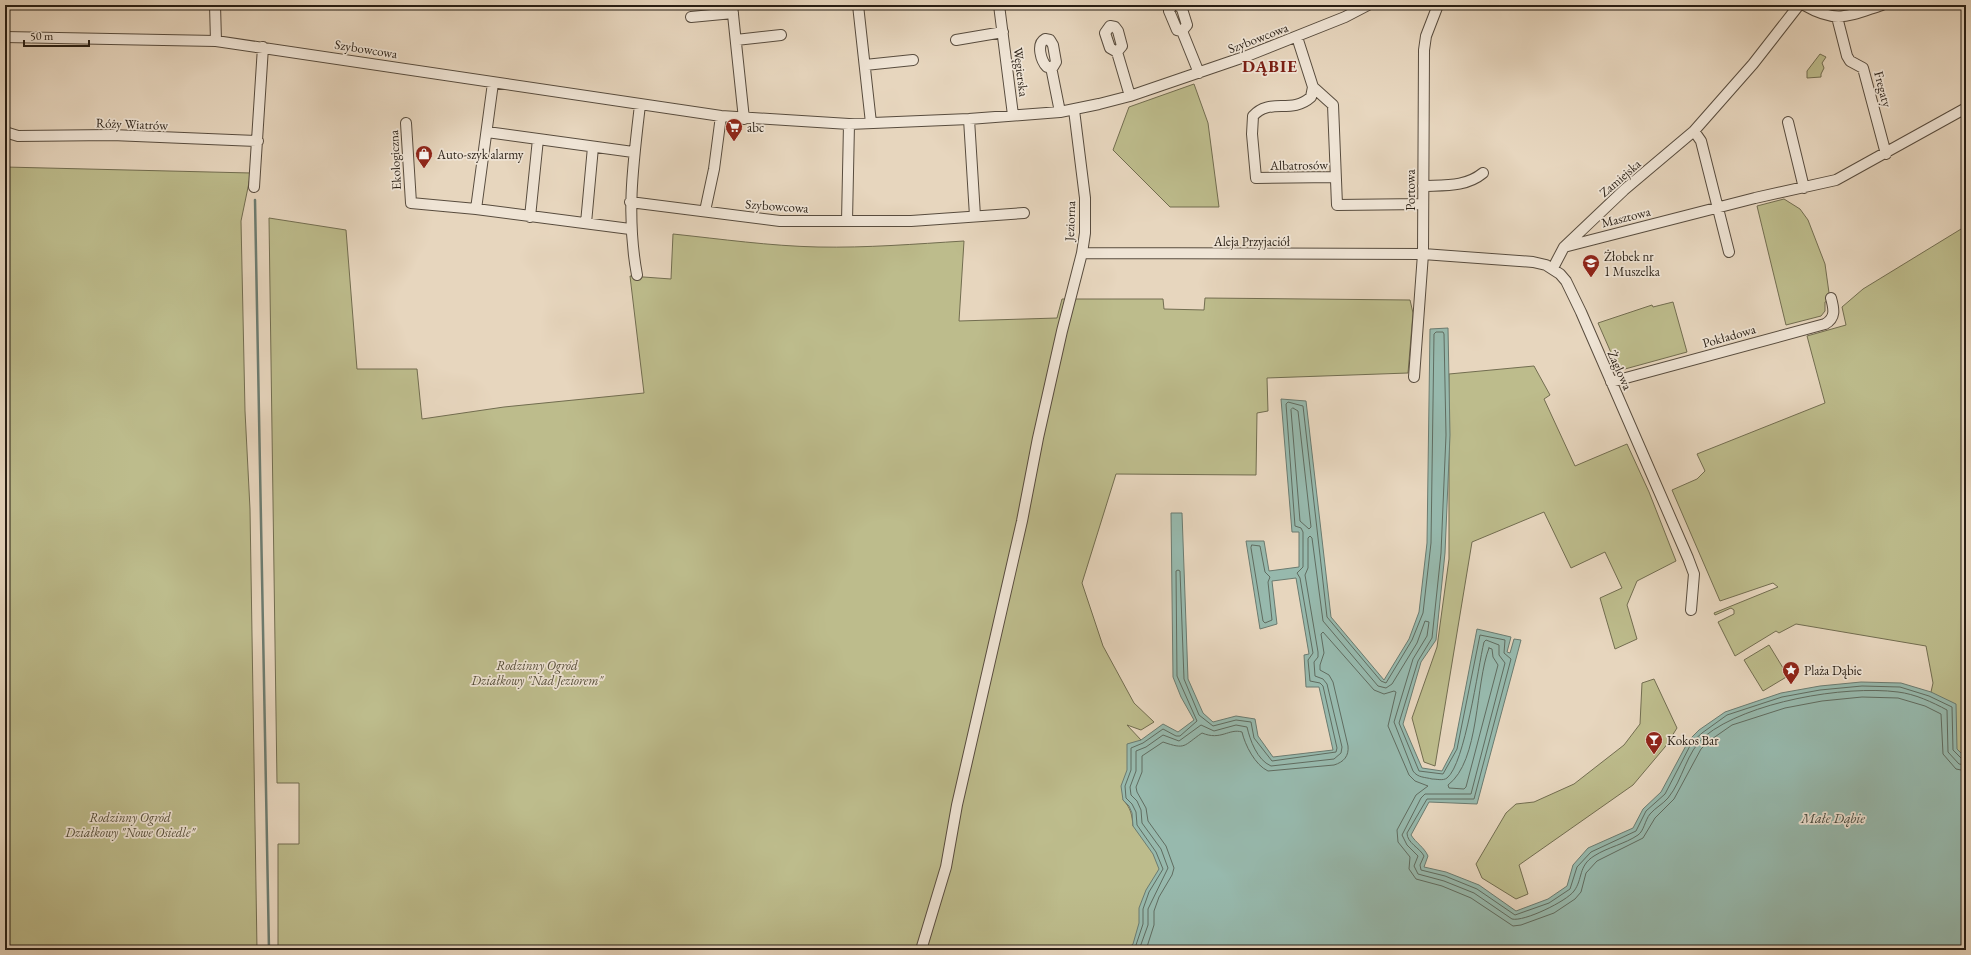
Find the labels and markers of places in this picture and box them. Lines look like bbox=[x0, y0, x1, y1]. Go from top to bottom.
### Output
supermarket icon: abc bbox=[724, 117, 744, 142]
place label: abc bbox=[747, 119, 764, 136]
shop icon: Auto-szyk alarmy bbox=[414, 144, 434, 169]
place label: Auto-szyk alarmy bbox=[436, 146, 524, 163]
place label: Żłobek nr 1 Muszelka bbox=[1604, 248, 1661, 280]
school or university icon: Żłobek nr 1 Muszelka bbox=[1581, 253, 1601, 278]
place icon: Plaża Dąbie bbox=[1781, 660, 1801, 685]
place label: Plaża Dąbie bbox=[1804, 662, 1862, 679]
bar icon: Kokos Bar bbox=[1644, 730, 1664, 755]
place label: Kokos Bar bbox=[1667, 732, 1719, 749]

